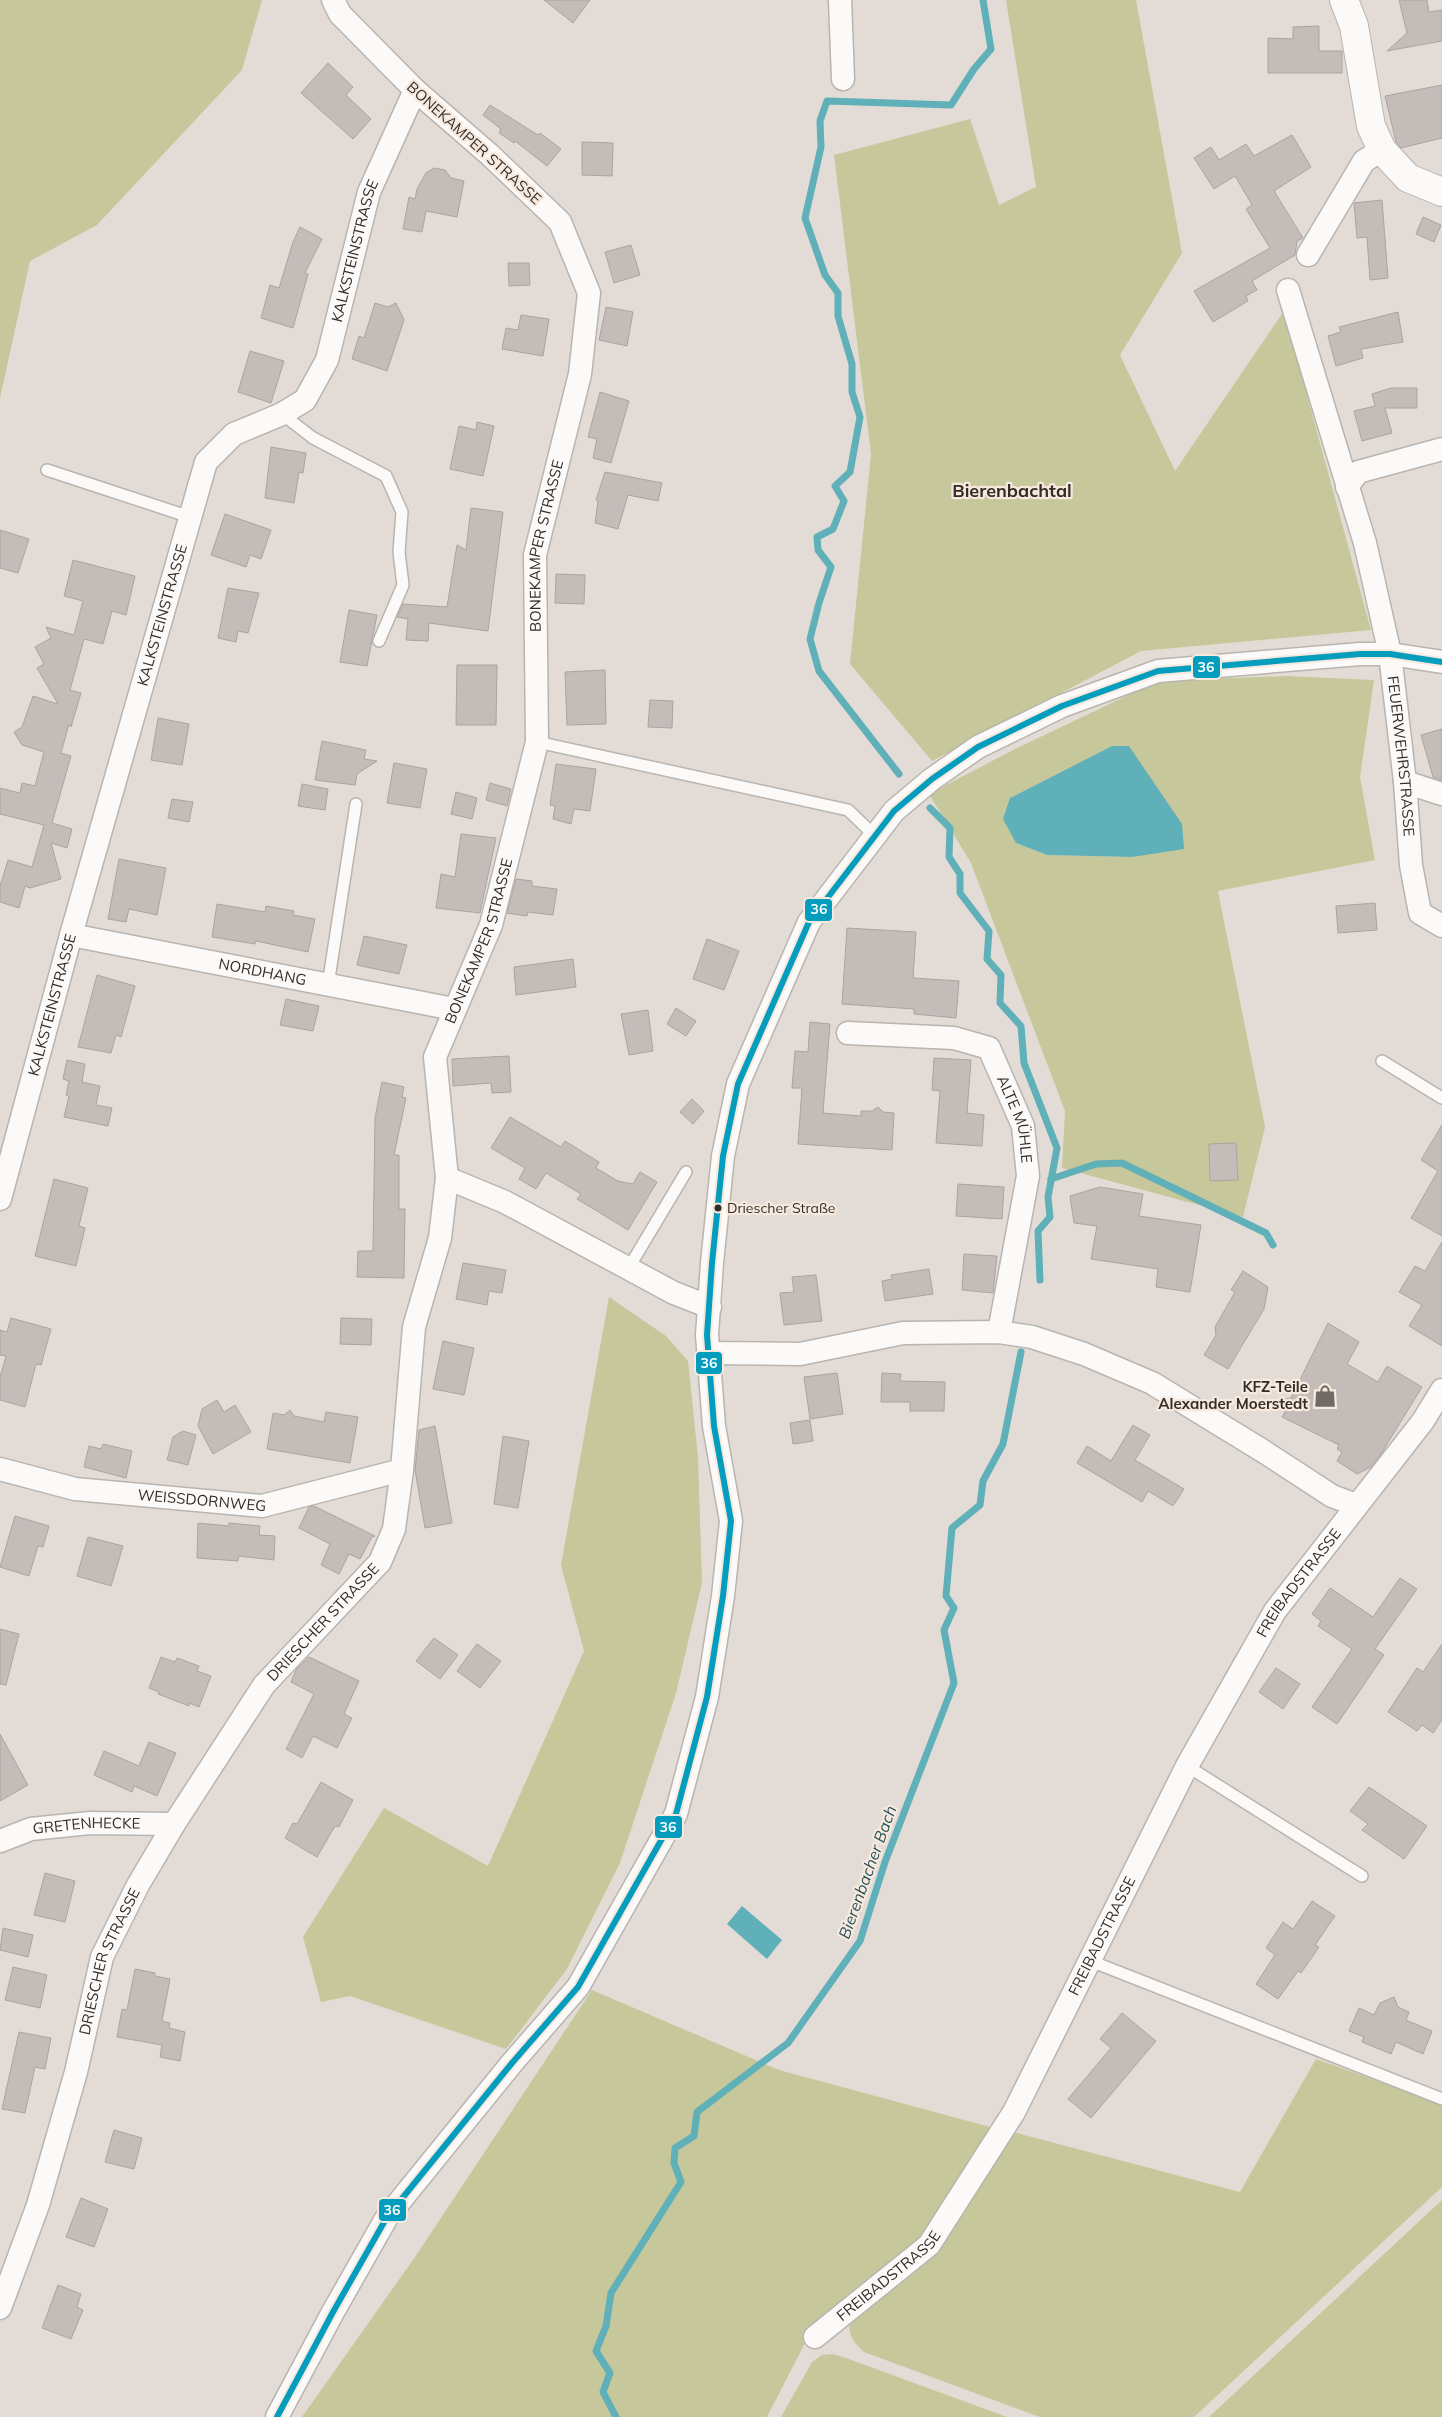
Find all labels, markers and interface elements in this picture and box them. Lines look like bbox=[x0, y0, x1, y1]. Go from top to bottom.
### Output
street label: BONEKAMPER STRASSE bbox=[403, 77, 546, 208]
street label: KALKSTEINSTRASSE bbox=[327, 176, 382, 324]
street label: BONEKAMPER STRASSE bbox=[525, 458, 567, 632]
district label: Bierenbachtal bbox=[952, 479, 1072, 502]
street label: KALKSTEINSTRASSE bbox=[133, 542, 191, 688]
line badge: 36 bbox=[1192, 655, 1221, 679]
text: 36 bbox=[1198, 658, 1214, 676]
street label: FEUERWEHRSTRASSE bbox=[1384, 675, 1419, 837]
street label: BONEKAMPER STRASSE bbox=[440, 856, 516, 1026]
line badge: 36 bbox=[804, 898, 833, 922]
text: 36 bbox=[811, 900, 827, 918]
street label: KALKSTEINSTRASSE bbox=[24, 931, 80, 1078]
street label: NORDHANG bbox=[217, 954, 308, 989]
street label: ALTE MÜHLE bbox=[993, 1072, 1037, 1164]
place label: Driescher Straße bbox=[727, 1199, 835, 1217]
marker: Driescher Straße bbox=[713, 1203, 723, 1213]
line badge: 36 bbox=[695, 1351, 723, 1375]
text: 36 bbox=[701, 1354, 717, 1372]
place label: KFZ-Teile Alexander Moerstedt bbox=[1158, 1377, 1308, 1413]
shop icon: KFZ-Teile Alexander Moerstedt bbox=[1312, 1383, 1338, 1409]
street label: WEISSDORNWEG bbox=[137, 1485, 267, 1515]
street label: FREIBADSTRASSE bbox=[1252, 1524, 1345, 1640]
street label: DRIESCHER STRASSE bbox=[262, 1559, 383, 1685]
water label: Bierenbacher Bach bbox=[834, 1803, 900, 1941]
street label: GRETENHECKE bbox=[32, 1813, 141, 1838]
line badge: 36 bbox=[654, 1815, 683, 1839]
text: 36 bbox=[660, 1818, 676, 1836]
street label: FREIBADSTRASSE bbox=[1064, 1873, 1139, 1999]
street label: DRIESCHER STRASSE bbox=[75, 1885, 144, 2037]
line badge: 36 bbox=[378, 2198, 407, 2222]
text: 36 bbox=[384, 2201, 400, 2219]
street label: FREIBADSTRASSE bbox=[833, 2227, 945, 2325]

